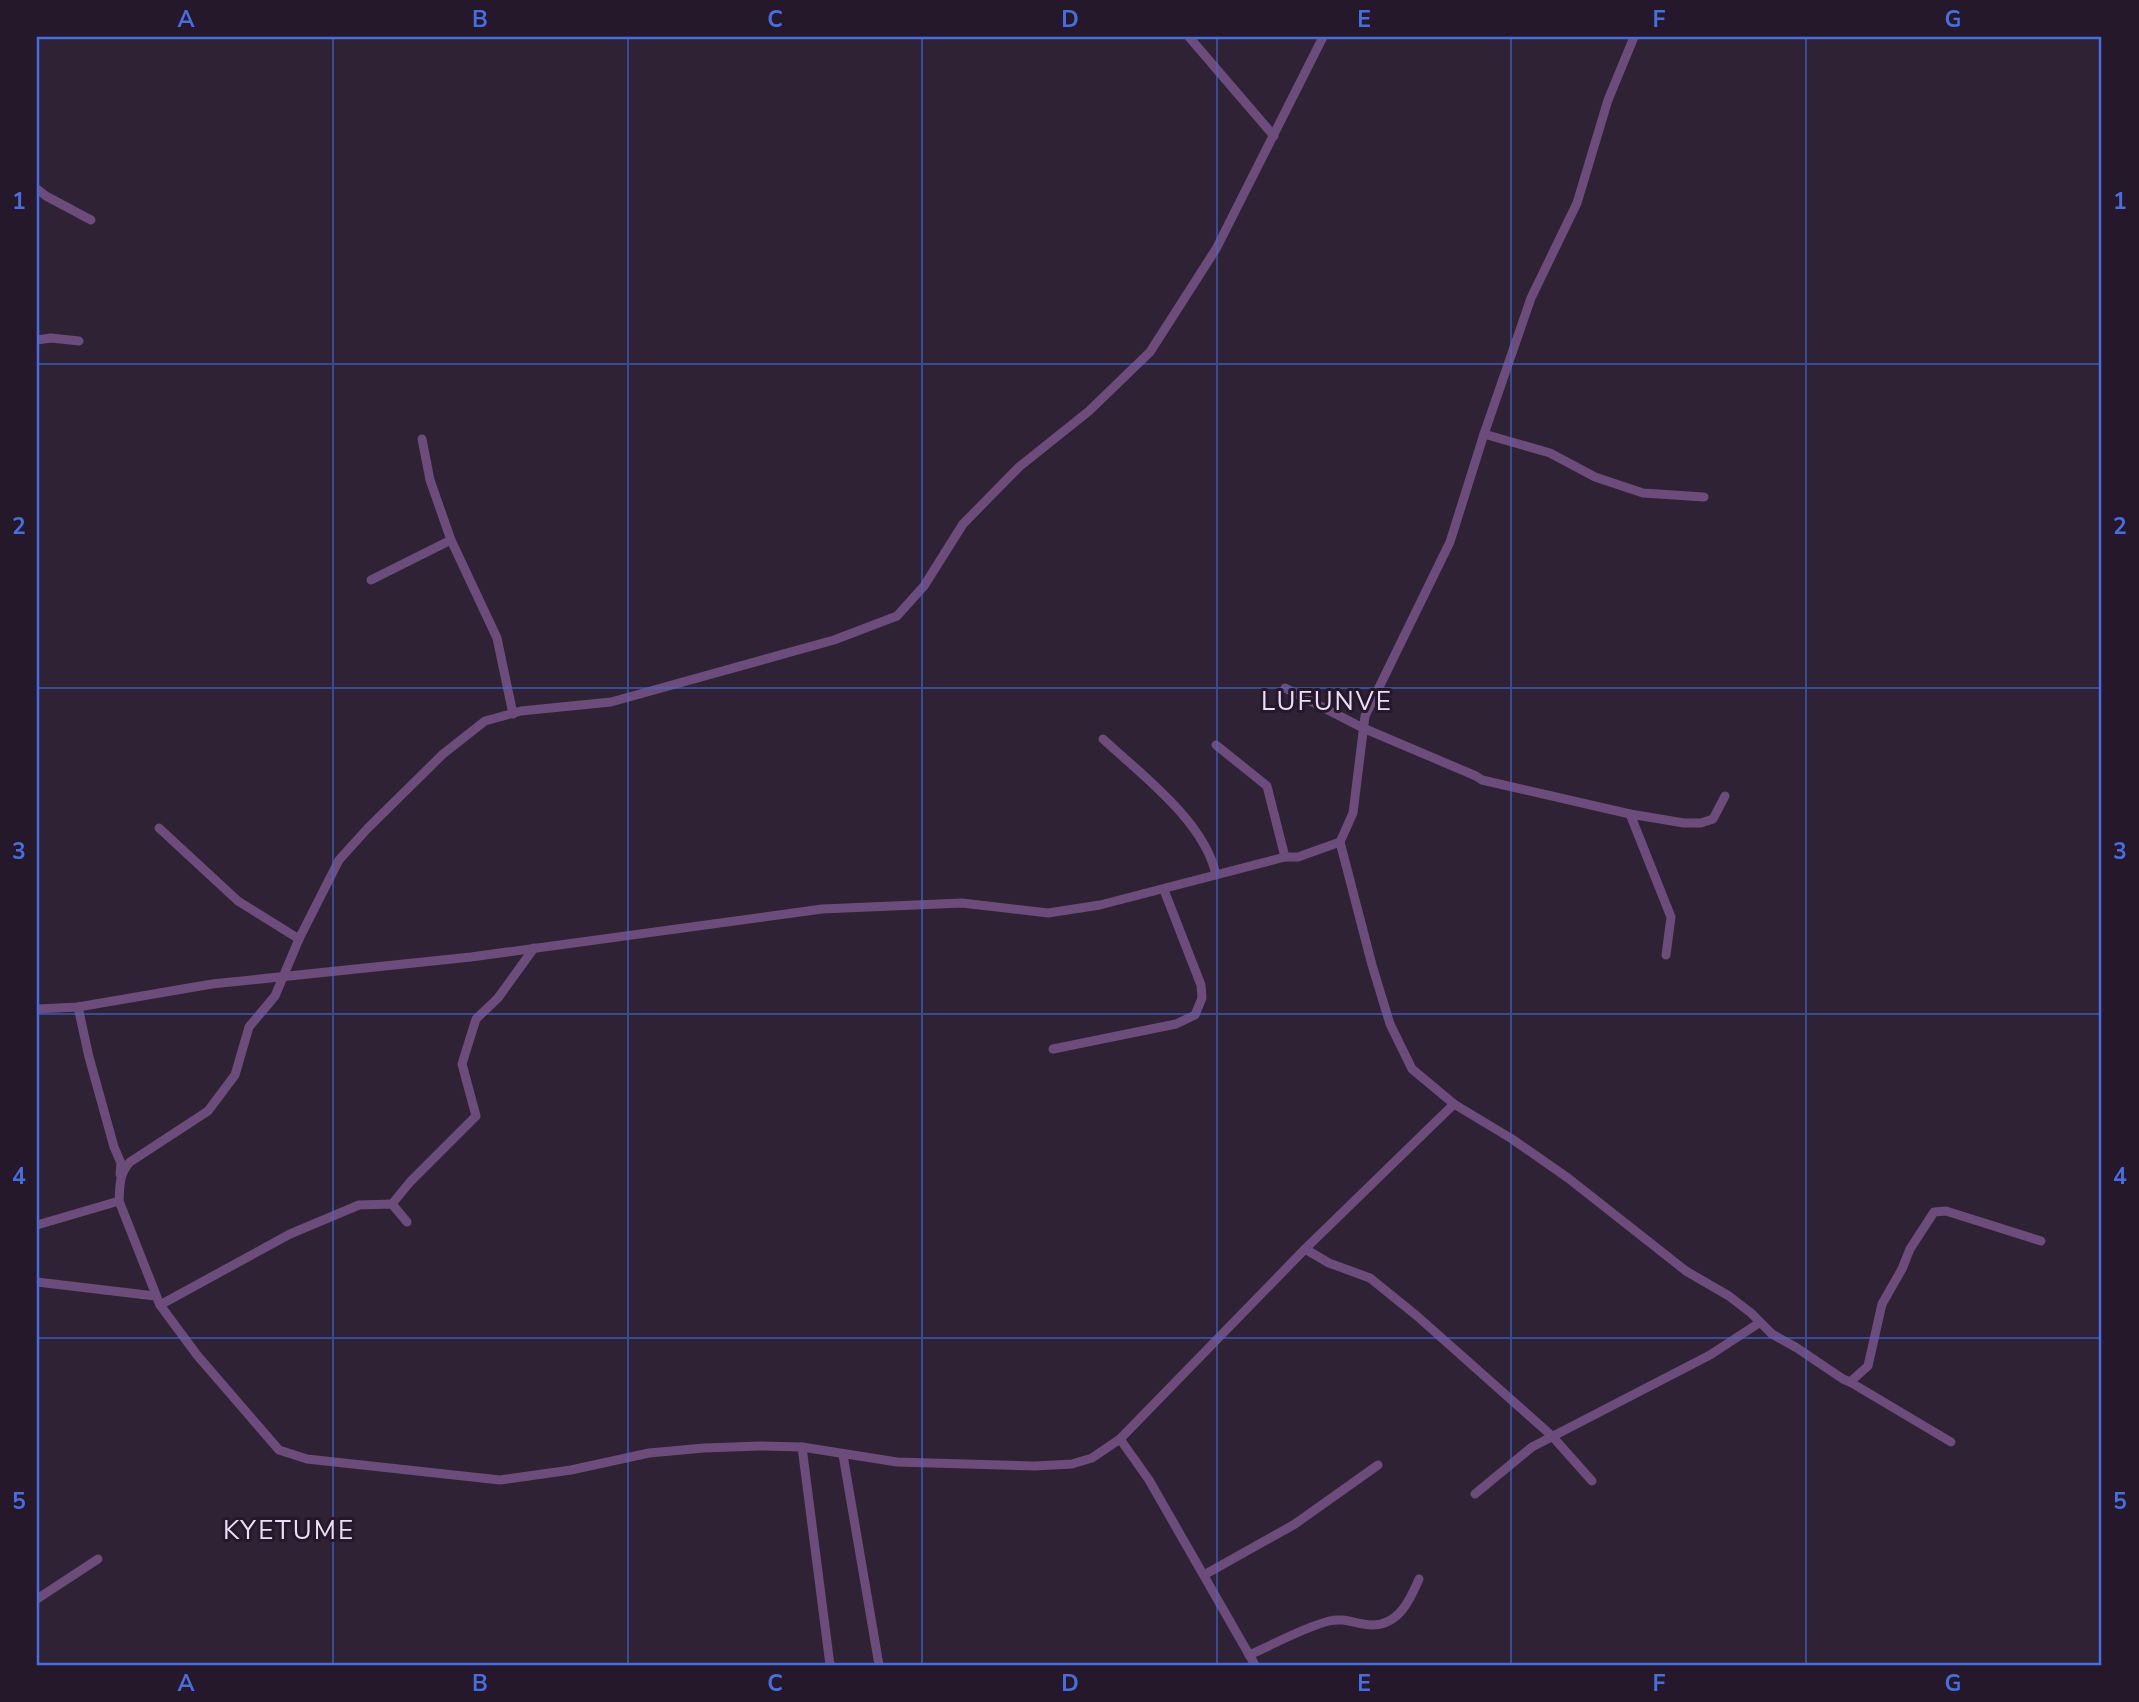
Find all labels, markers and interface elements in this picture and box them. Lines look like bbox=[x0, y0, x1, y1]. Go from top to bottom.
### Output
text: A bbox=[177, 4, 195, 35]
text: B bbox=[472, 4, 488, 35]
text: C bbox=[767, 4, 783, 35]
text: D bbox=[1061, 4, 1079, 35]
text: E bbox=[1357, 4, 1371, 35]
text: F bbox=[1653, 4, 1666, 35]
text: G bbox=[1945, 4, 1961, 35]
text: 1 bbox=[12, 186, 26, 217]
text: 1 bbox=[2113, 186, 2127, 217]
text: 2 bbox=[12, 511, 26, 542]
text: 2 bbox=[2113, 511, 2127, 542]
district label: LUFUNVE bbox=[1261, 684, 1393, 719]
text: 3 bbox=[12, 836, 26, 867]
text: 3 bbox=[2113, 836, 2127, 867]
text: 4 bbox=[12, 1161, 26, 1192]
text: 4 bbox=[2113, 1161, 2127, 1192]
text: 5 bbox=[12, 1486, 26, 1517]
text: 5 bbox=[2113, 1486, 2127, 1517]
district label: KYETUME bbox=[223, 1513, 355, 1548]
text: A bbox=[177, 1668, 195, 1699]
text: B bbox=[472, 1668, 488, 1699]
text: C bbox=[767, 1668, 783, 1699]
text: D bbox=[1061, 1668, 1079, 1699]
text: E bbox=[1357, 1668, 1371, 1699]
text: F bbox=[1653, 1668, 1666, 1699]
text: G bbox=[1945, 1668, 1961, 1699]

